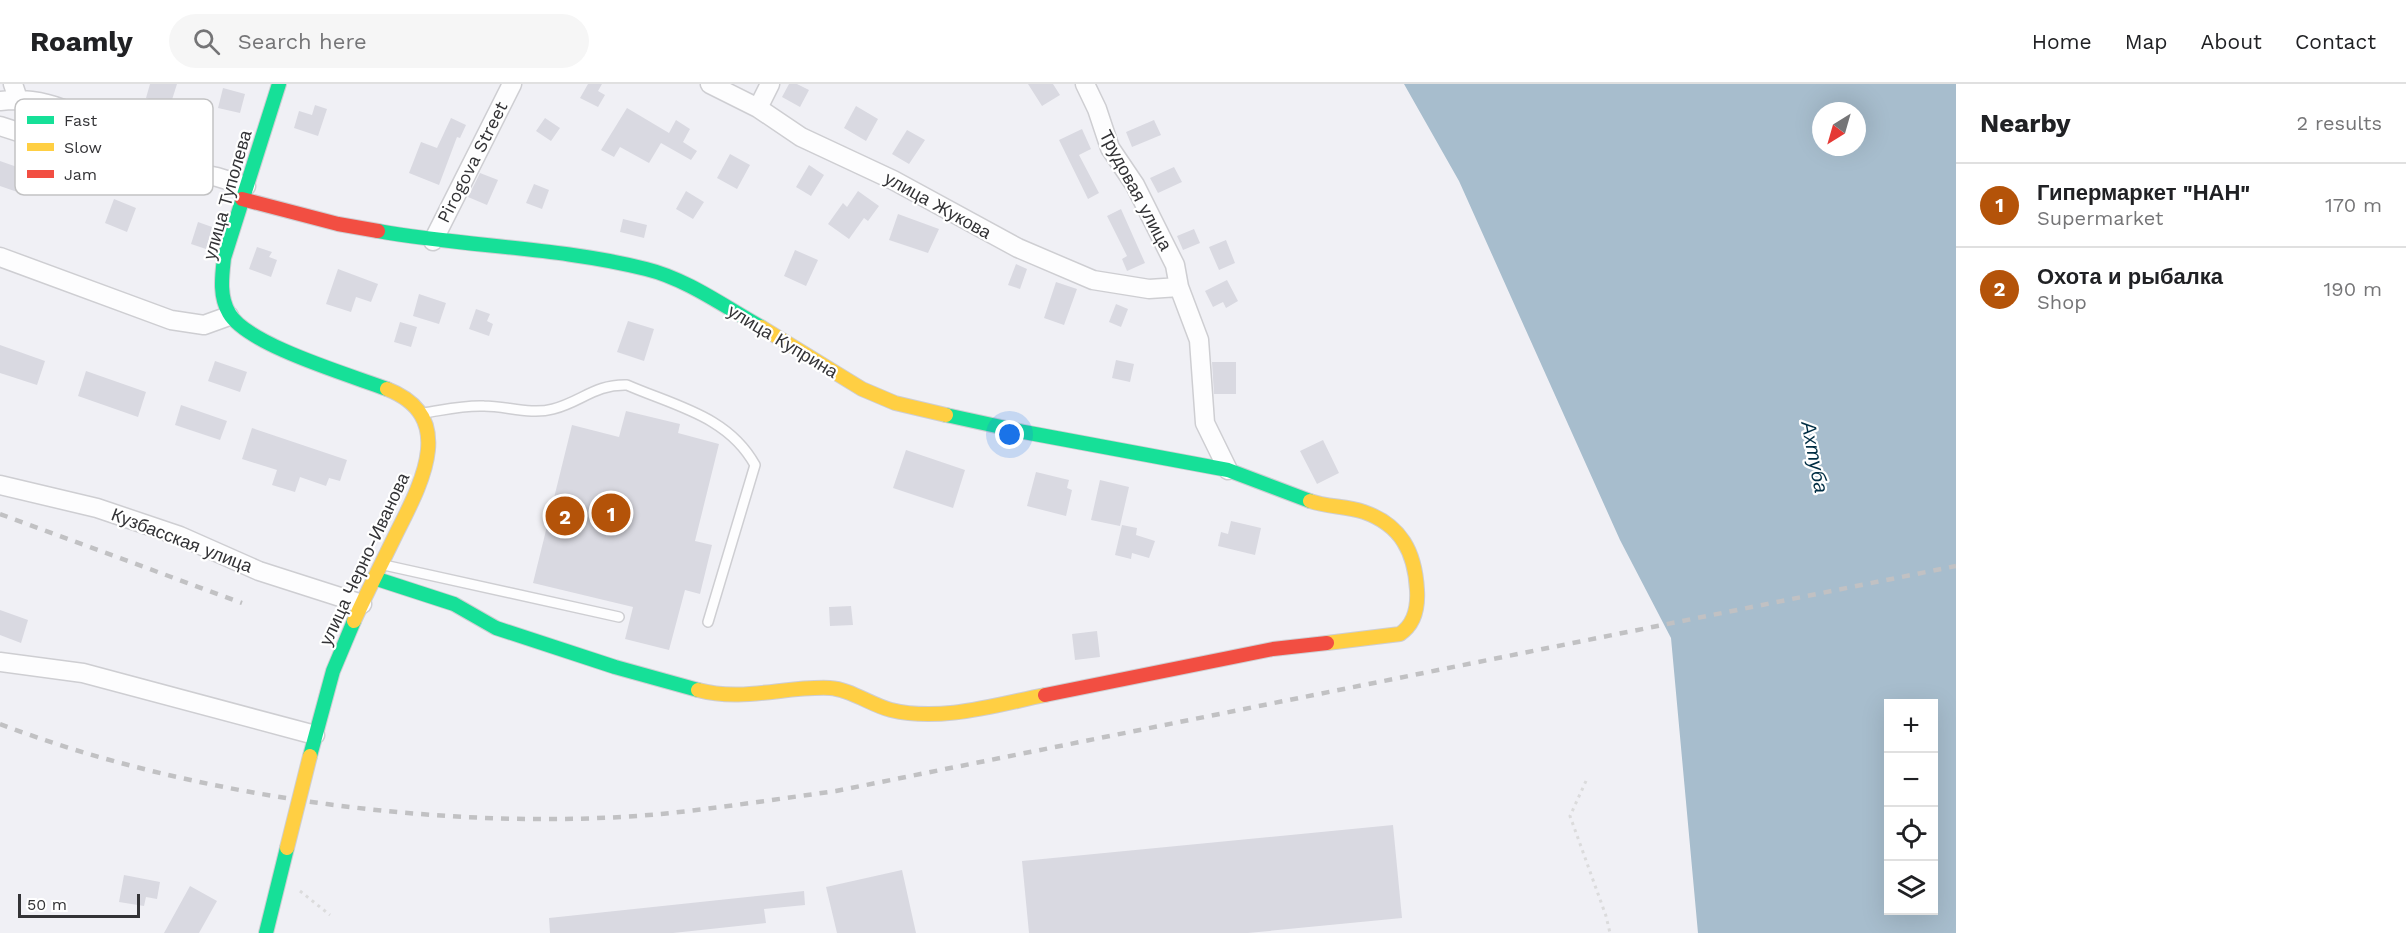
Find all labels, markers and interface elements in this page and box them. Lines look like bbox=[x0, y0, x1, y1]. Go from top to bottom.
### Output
search box bbox=[169, 14, 589, 68]
text: Roamly bbox=[30, 25, 133, 58]
icon: search bbox=[190, 25, 223, 58]
text: Search here bbox=[238, 29, 367, 54]
text: Home bbox=[2032, 29, 2092, 54]
text: Map bbox=[2125, 29, 2168, 54]
text: About bbox=[2201, 29, 2262, 54]
text: Contact bbox=[2295, 29, 2376, 54]
street label: Pirogova Street bbox=[432, 97, 512, 226]
legend bbox=[15, 99, 213, 195]
north arrow bbox=[1812, 102, 1866, 156]
text: Nearby bbox=[1980, 108, 2071, 138]
text: Fast bbox=[64, 111, 97, 130]
text: 2 results bbox=[2297, 111, 2382, 135]
street label: Трудовая улица bbox=[1095, 126, 1177, 255]
street label: улица Туполева bbox=[198, 127, 256, 262]
text: Slow bbox=[64, 138, 102, 157]
text: Jam bbox=[64, 165, 97, 184]
street label: улица Жукова bbox=[881, 167, 996, 243]
text: Гипермаркет "НАН" bbox=[2037, 180, 2250, 205]
text: 1 bbox=[1995, 193, 2004, 217]
text: 170 m bbox=[2325, 193, 2382, 217]
text: Supermarket bbox=[2037, 206, 2163, 230]
text: Охота и рыбалка bbox=[2037, 264, 2223, 289]
text: 2 bbox=[1994, 277, 2005, 301]
text: 190 m bbox=[2324, 277, 2382, 301]
text: Shop bbox=[2037, 290, 2087, 314]
street label: улица Куприна bbox=[724, 300, 843, 383]
water label: Ахтуба bbox=[1796, 418, 1834, 495]
your location bbox=[995, 420, 1024, 449]
street label: улица Черно-Иванова bbox=[315, 468, 414, 649]
pin: 1 bbox=[592, 490, 630, 536]
pin: 2 bbox=[546, 494, 584, 538]
street label: Кузбасская улица bbox=[109, 503, 256, 577]
map controls bbox=[1884, 699, 1938, 915]
button: + bbox=[1884, 699, 1938, 753]
button: − bbox=[1884, 753, 1938, 807]
button: locate bbox=[1884, 807, 1938, 861]
button: layers bbox=[1884, 861, 1938, 915]
scale bar bbox=[18, 891, 140, 918]
text: 50 m bbox=[27, 895, 67, 914]

